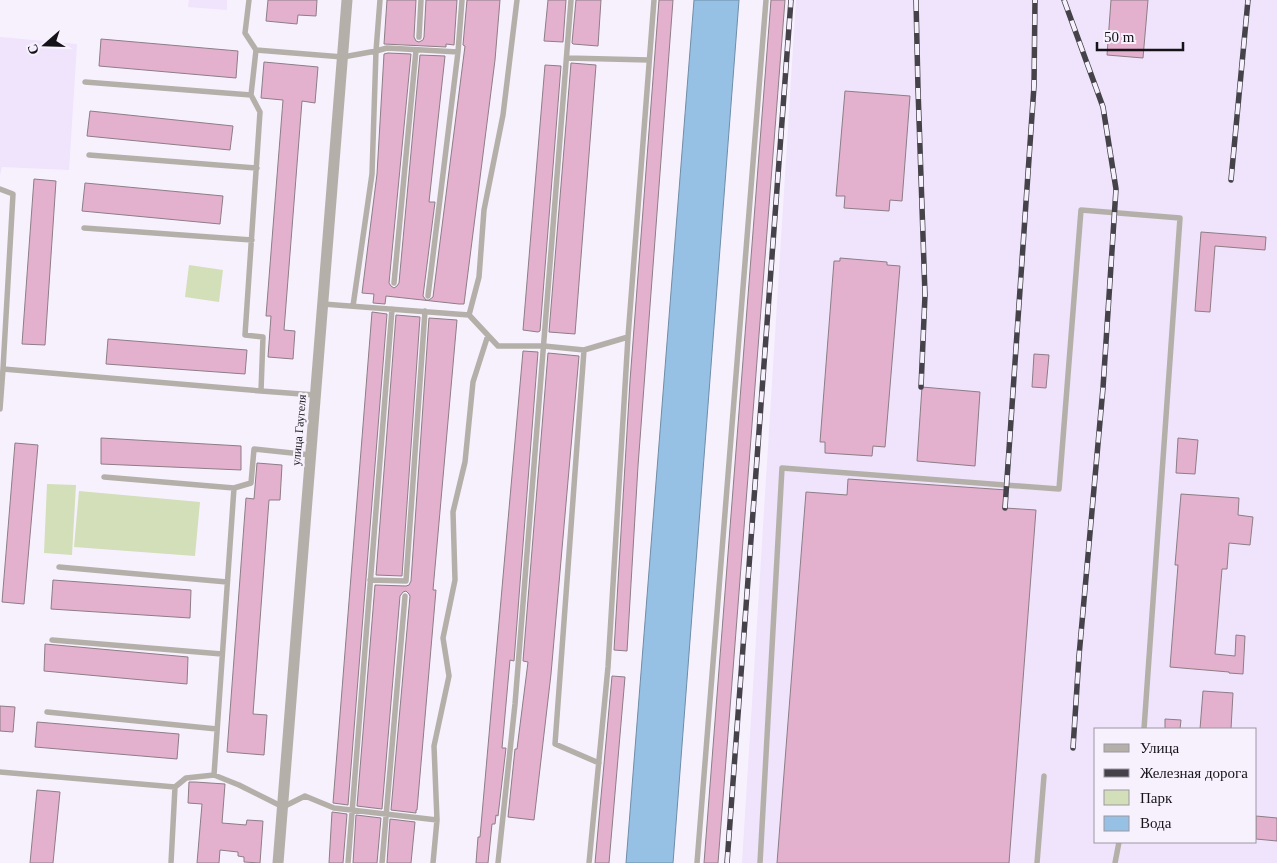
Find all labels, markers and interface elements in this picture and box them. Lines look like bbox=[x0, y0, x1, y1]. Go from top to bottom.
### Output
north arrow bbox=[20, 20, 70, 70]
scale bar bbox=[1097, 20, 1183, 52]
text: 50 m bbox=[1104, 29, 1135, 45]
text: С bbox=[24, 42, 42, 57]
street label: улица Гаугеля bbox=[289, 393, 309, 466]
legend bbox=[1094, 728, 1257, 843]
text: Улица bbox=[1140, 740, 1179, 756]
text: Железная дорога bbox=[1140, 765, 1248, 781]
text: Парк bbox=[1140, 790, 1173, 806]
text: Вода bbox=[1140, 815, 1172, 831]

